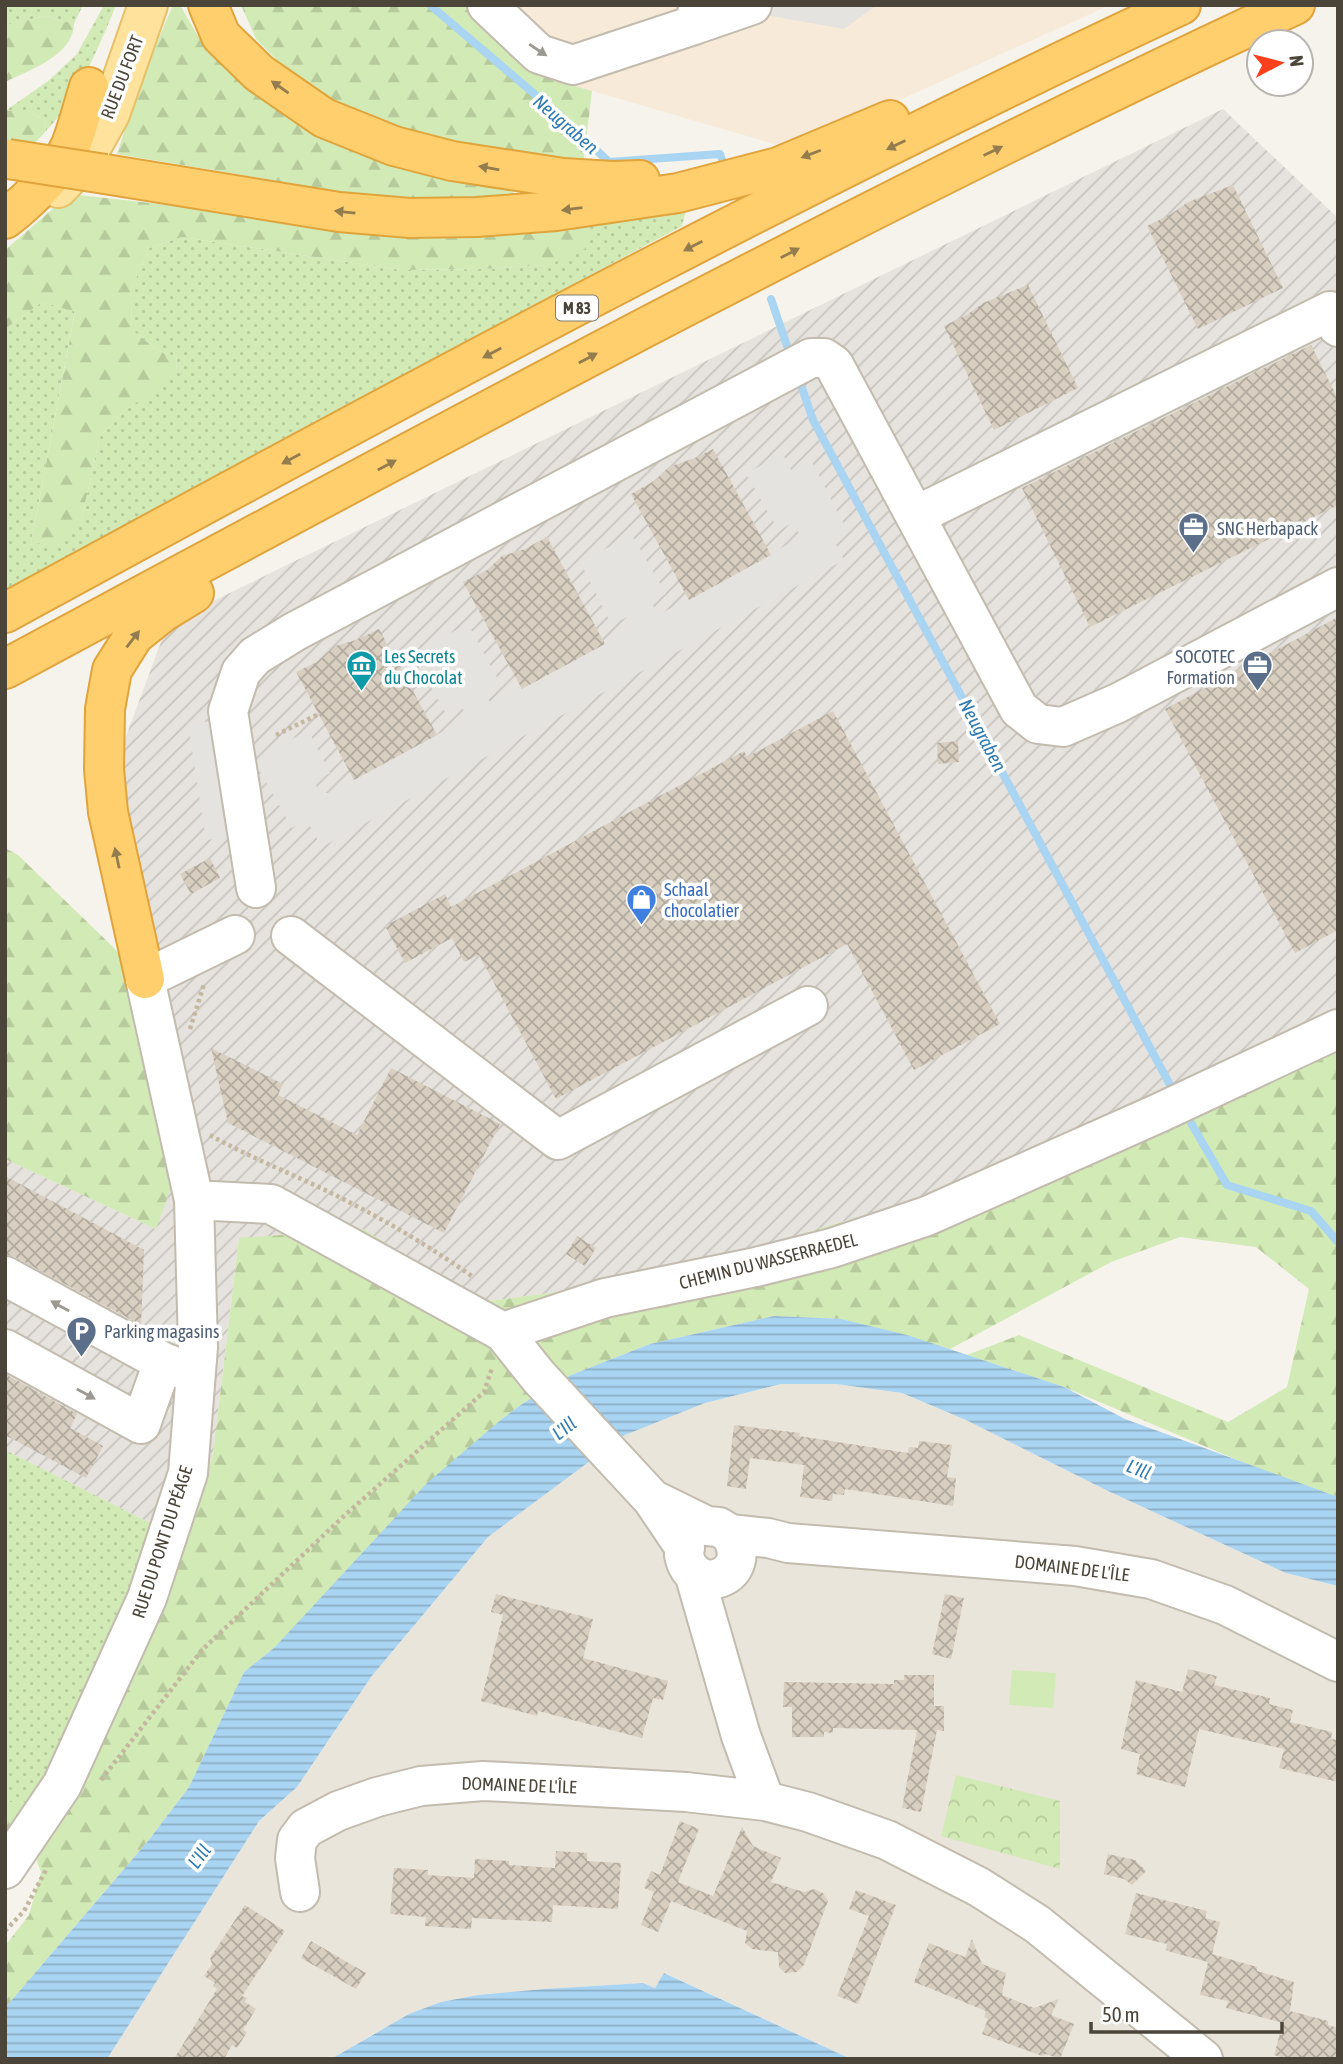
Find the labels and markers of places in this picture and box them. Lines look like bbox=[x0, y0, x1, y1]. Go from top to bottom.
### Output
office icon: SNC Herbapack bbox=[1177, 511, 1211, 555]
place label: SNC Herbapack bbox=[1217, 518, 1318, 539]
place label: Les Secrets du Chocolat bbox=[384, 646, 462, 688]
place label: SOCOTEC Formation bbox=[1166, 646, 1235, 688]
museum icon: Les Secrets du Chocolat bbox=[344, 649, 378, 693]
office icon: SOCOTEC Formation bbox=[1241, 649, 1275, 693]
place label: Schaal chocolatier bbox=[664, 879, 740, 921]
shop icon: Schaal chocolatier bbox=[624, 882, 658, 926]
parking icon: Parking magasins bbox=[64, 1314, 98, 1358]
place label: Parking magasins bbox=[104, 1321, 219, 1342]

